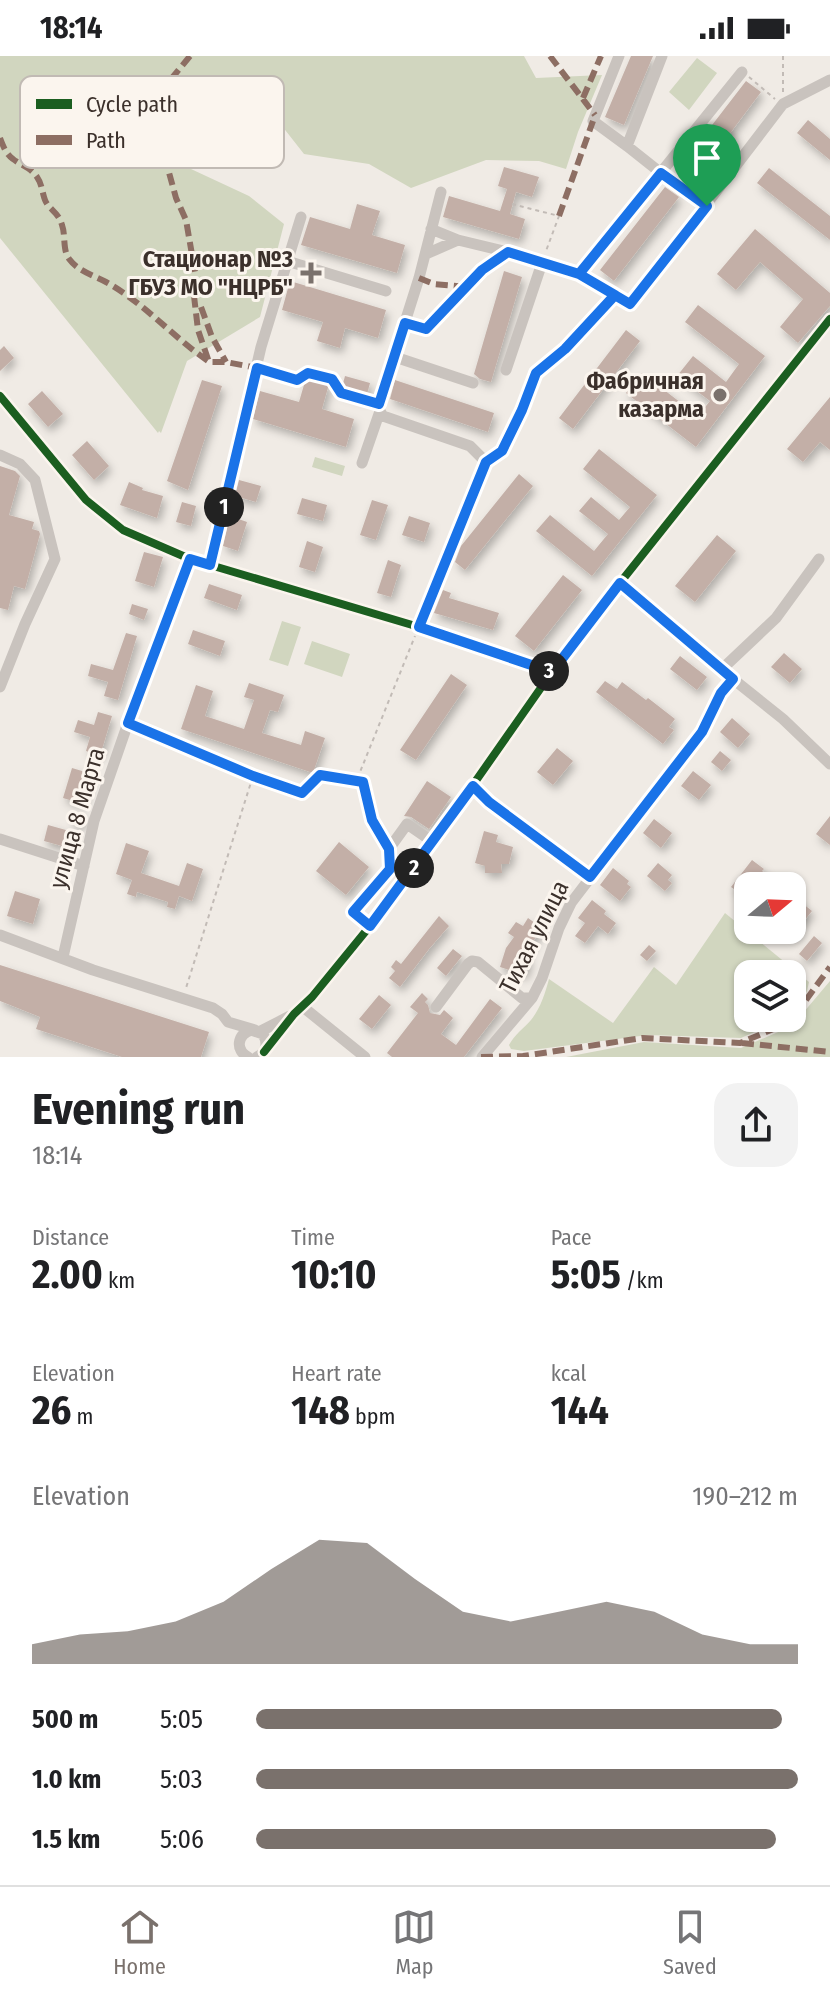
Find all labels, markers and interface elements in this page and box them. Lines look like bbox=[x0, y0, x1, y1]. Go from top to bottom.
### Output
text: 18:14 bbox=[40, 10, 103, 46]
legend bbox=[20, 76, 284, 168]
text: Cycle path bbox=[86, 91, 178, 118]
pin bbox=[673, 124, 741, 206]
text: Path bbox=[86, 127, 126, 154]
icon: arrive bbox=[685, 136, 729, 180]
place label: Стационар №3 ГБУЗ МО "НЦРБ" bbox=[129, 245, 293, 301]
marker: Стационар №3 ГБУЗ МО "НЦРБ" bbox=[300, 262, 322, 284]
place label: Фабричная казарма bbox=[587, 367, 704, 423]
marker: Фабричная казарма bbox=[711, 386, 729, 404]
pin: 1 bbox=[204, 487, 244, 527]
text: 1 bbox=[219, 493, 229, 520]
pin: 3 bbox=[529, 651, 569, 691]
text: 3 bbox=[544, 657, 554, 684]
street label: улица 8 Марта bbox=[44, 744, 110, 892]
pin: 2 bbox=[394, 848, 434, 888]
text: 2 bbox=[409, 854, 419, 881]
north arrow bbox=[734, 872, 806, 944]
map controls bbox=[734, 872, 806, 1032]
street label: Тихая улица bbox=[494, 876, 574, 998]
button: layers bbox=[734, 960, 806, 1032]
text: Evening run bbox=[32, 1083, 245, 1136]
button: share bbox=[714, 1083, 798, 1167]
text: 18:14 bbox=[32, 1140, 82, 1171]
text: Distance bbox=[32, 1224, 109, 1251]
text: Time bbox=[291, 1224, 335, 1251]
text: Pace bbox=[551, 1224, 592, 1251]
text: 2.00 bbox=[32, 1251, 103, 1299]
text: 10:10 bbox=[291, 1251, 377, 1299]
text: 5:05 bbox=[551, 1251, 621, 1299]
text: km bbox=[103, 1267, 135, 1294]
text: /km bbox=[621, 1267, 664, 1294]
text: Elevation bbox=[32, 1360, 115, 1387]
text: Heart rate bbox=[291, 1360, 382, 1387]
text: kcal bbox=[551, 1360, 586, 1387]
text: 26 bbox=[32, 1387, 71, 1435]
text: 148 bbox=[291, 1387, 350, 1435]
text: 144 bbox=[551, 1387, 609, 1435]
text: m bbox=[71, 1403, 94, 1430]
text: bpm bbox=[350, 1403, 395, 1430]
text: Elevation bbox=[32, 1481, 130, 1512]
text: 190–212 m bbox=[692, 1481, 798, 1512]
text: 500 m bbox=[32, 1704, 98, 1735]
text: 5:05 bbox=[160, 1704, 203, 1735]
text: 1.0 km bbox=[32, 1764, 101, 1795]
text: 5:03 bbox=[160, 1764, 202, 1795]
text: 1.5 km bbox=[32, 1824, 100, 1855]
text: 5:06 bbox=[160, 1824, 204, 1855]
tab: Home bbox=[113, 1905, 166, 1980]
tab: Map bbox=[392, 1905, 436, 1980]
tab: Saved bbox=[663, 1905, 717, 1980]

